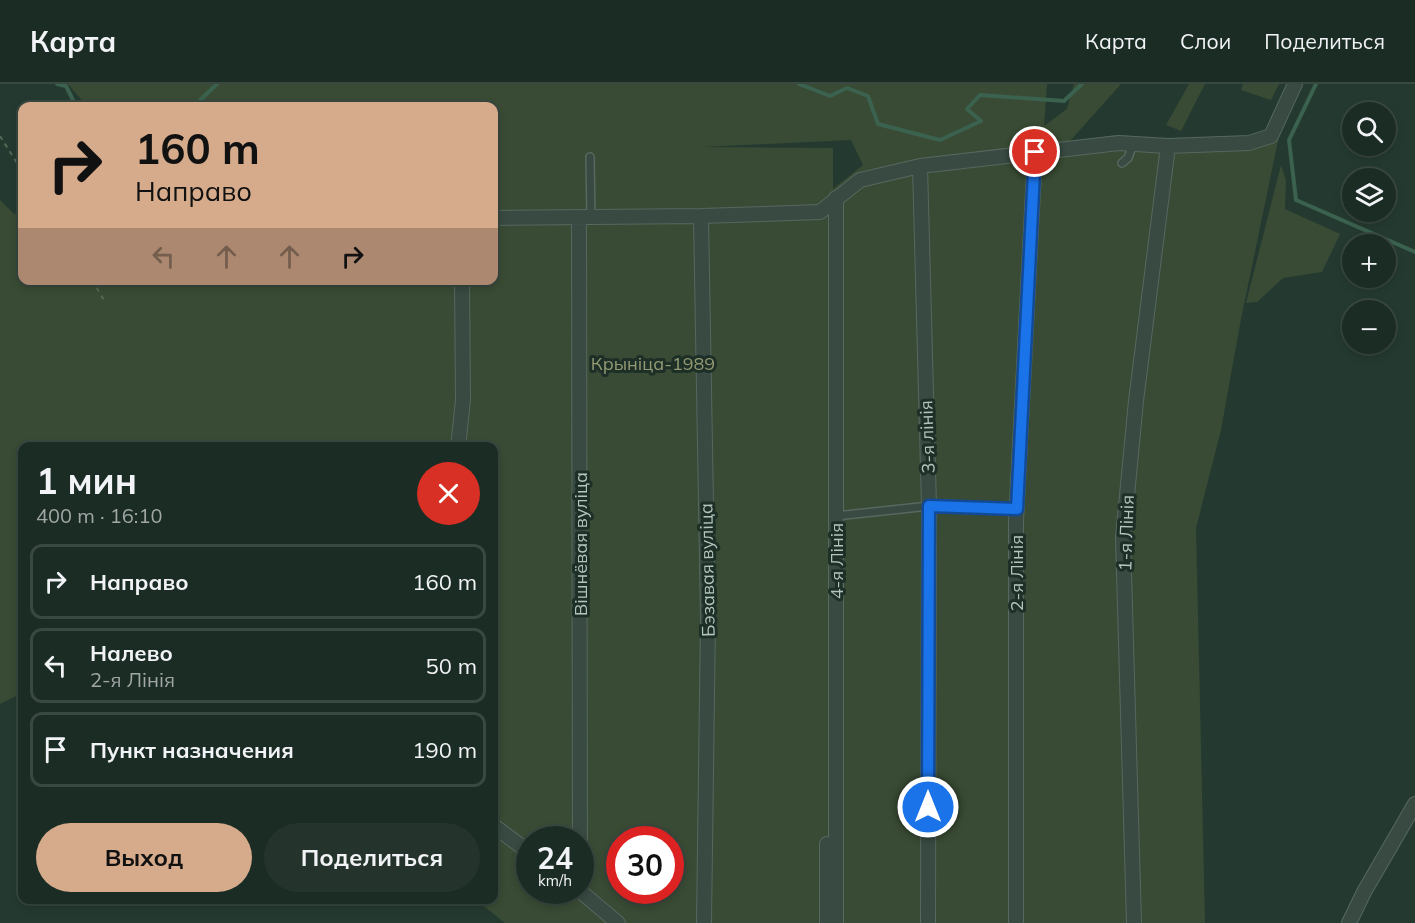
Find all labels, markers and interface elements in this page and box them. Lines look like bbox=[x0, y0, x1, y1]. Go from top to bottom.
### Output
text: Карта bbox=[30, 24, 116, 59]
text: Карта bbox=[1085, 28, 1147, 54]
text: Слои bbox=[1180, 28, 1231, 54]
text: Поделиться bbox=[1264, 28, 1385, 54]
map controls bbox=[1342, 102, 1396, 354]
button: search bbox=[1342, 102, 1396, 156]
text: 160 m bbox=[135, 122, 260, 175]
icon: right bbox=[36, 126, 114, 204]
pin bbox=[1009, 126, 1060, 177]
icon: arrive bbox=[1018, 135, 1051, 168]
button: layers bbox=[1342, 168, 1396, 222]
text: Направо bbox=[135, 174, 252, 208]
button: + bbox=[1342, 234, 1396, 288]
icon: left bbox=[147, 240, 180, 273]
icon: ahead bbox=[210, 240, 243, 273]
icon: ahead bbox=[273, 240, 306, 273]
icon: right bbox=[336, 240, 369, 273]
button: − bbox=[1342, 300, 1396, 354]
park label: Крыніца-1989 bbox=[591, 352, 715, 375]
street label: 3-я лінія bbox=[914, 400, 940, 474]
text: 1 мин bbox=[36, 458, 137, 503]
button: close bbox=[417, 462, 480, 525]
street label: Вішнёвая вуліца bbox=[569, 472, 592, 616]
street label: 1-я Лінія bbox=[1113, 494, 1139, 572]
text: 400 m · 16:10 bbox=[36, 503, 162, 528]
street label: Бэзавая вуліца bbox=[694, 503, 720, 637]
street label: 4-я Лінія bbox=[825, 523, 848, 599]
street label: 2-я Лінія bbox=[1005, 535, 1028, 611]
icon: right bbox=[39, 565, 72, 598]
text: Направо bbox=[90, 568, 188, 596]
text: 160 m bbox=[412, 568, 477, 596]
text: Налево bbox=[90, 639, 173, 667]
icon: left bbox=[39, 649, 72, 682]
text: 50 m bbox=[426, 652, 477, 680]
text: 2-я Лінія bbox=[90, 667, 175, 692]
icon: arrive bbox=[39, 733, 72, 766]
text: Пункт назначения bbox=[90, 736, 294, 764]
text: 190 m bbox=[412, 736, 477, 764]
position arrow bbox=[896, 775, 960, 839]
button: Выход bbox=[36, 823, 252, 892]
button: Поделиться bbox=[264, 823, 480, 892]
speed limit sign: 30 bbox=[606, 826, 684, 904]
text: 24 bbox=[537, 839, 573, 877]
text: km/h bbox=[538, 871, 572, 890]

